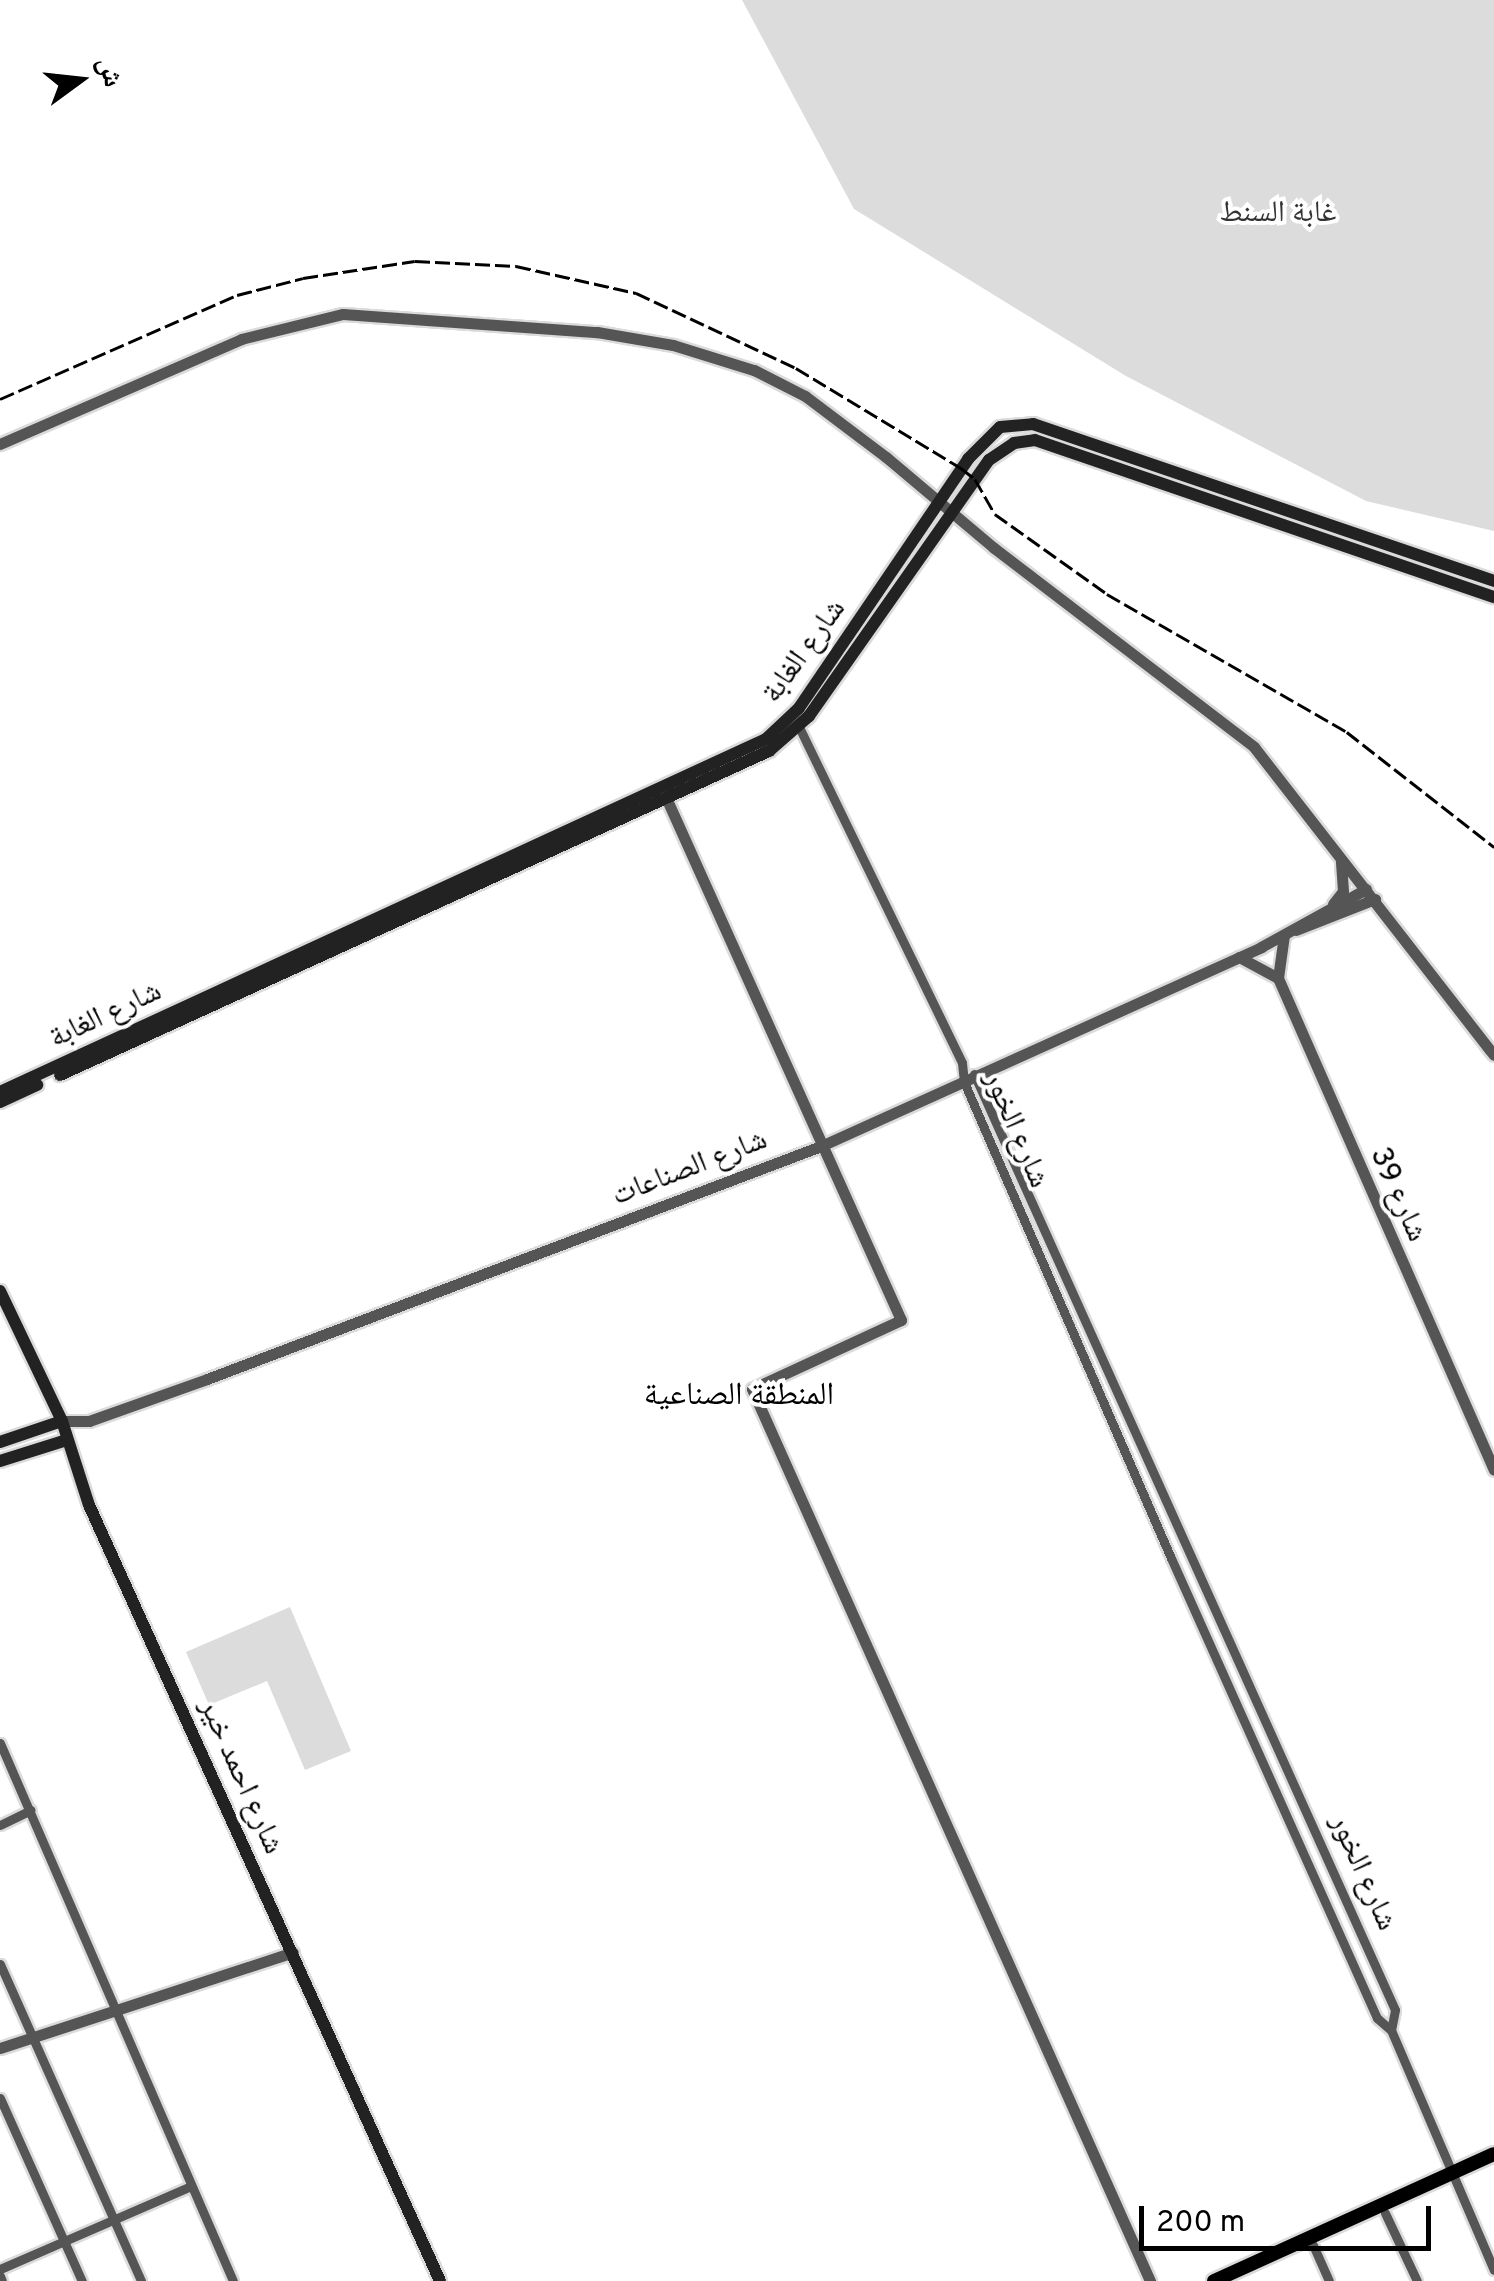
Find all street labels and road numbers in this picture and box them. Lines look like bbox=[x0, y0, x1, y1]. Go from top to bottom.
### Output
street label: شارع الغابة bbox=[755, 593, 855, 711]
street label: شارع الغابة bbox=[44, 974, 168, 1058]
street label: شارع الخور bbox=[974, 1066, 1056, 1194]
street label: شارع الصناعات bbox=[607, 1123, 773, 1215]
street label: شارع 39 bbox=[1360, 1142, 1434, 1248]
street label: شارع احمد خير bbox=[190, 1694, 290, 1860]
street label: شارع الخور bbox=[1321, 1809, 1403, 1937]

